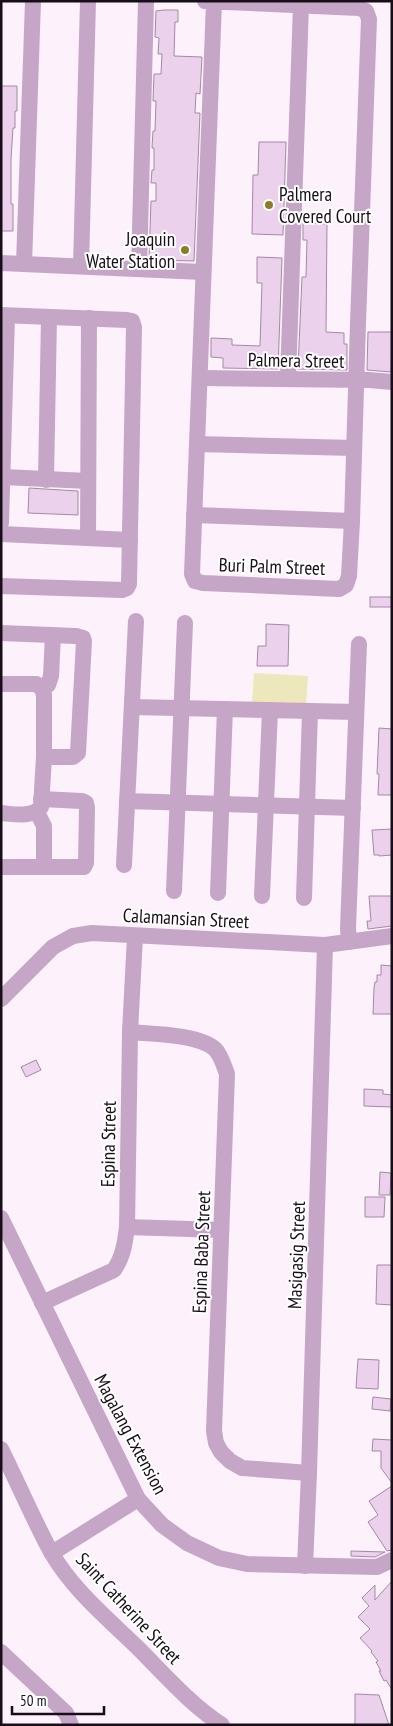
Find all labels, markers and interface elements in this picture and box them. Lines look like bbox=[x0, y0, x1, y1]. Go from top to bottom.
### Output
place label: Palmera Covered Court bbox=[279, 182, 372, 228]
marker: Palmera Covered Court bbox=[263, 199, 275, 211]
place label: Joaquin Water Station bbox=[86, 227, 175, 273]
marker: Joaquin Water Station bbox=[179, 244, 191, 256]
street label: Palmera Street bbox=[248, 347, 345, 373]
street label: Buri Palm Street bbox=[218, 552, 326, 580]
street label: Calamansian Street bbox=[122, 903, 250, 933]
street label: Espina Street bbox=[95, 1100, 121, 1187]
street label: Espina Baba Street bbox=[187, 1190, 215, 1314]
street label: Masigasig Street bbox=[282, 1200, 310, 1309]
street label: Magalang Extension bbox=[89, 1370, 173, 1498]
street label: Saint Catherine Street bbox=[71, 1547, 187, 1669]
scale bar bbox=[12, 1684, 105, 1716]
text: 50 m bbox=[20, 1691, 46, 1710]

